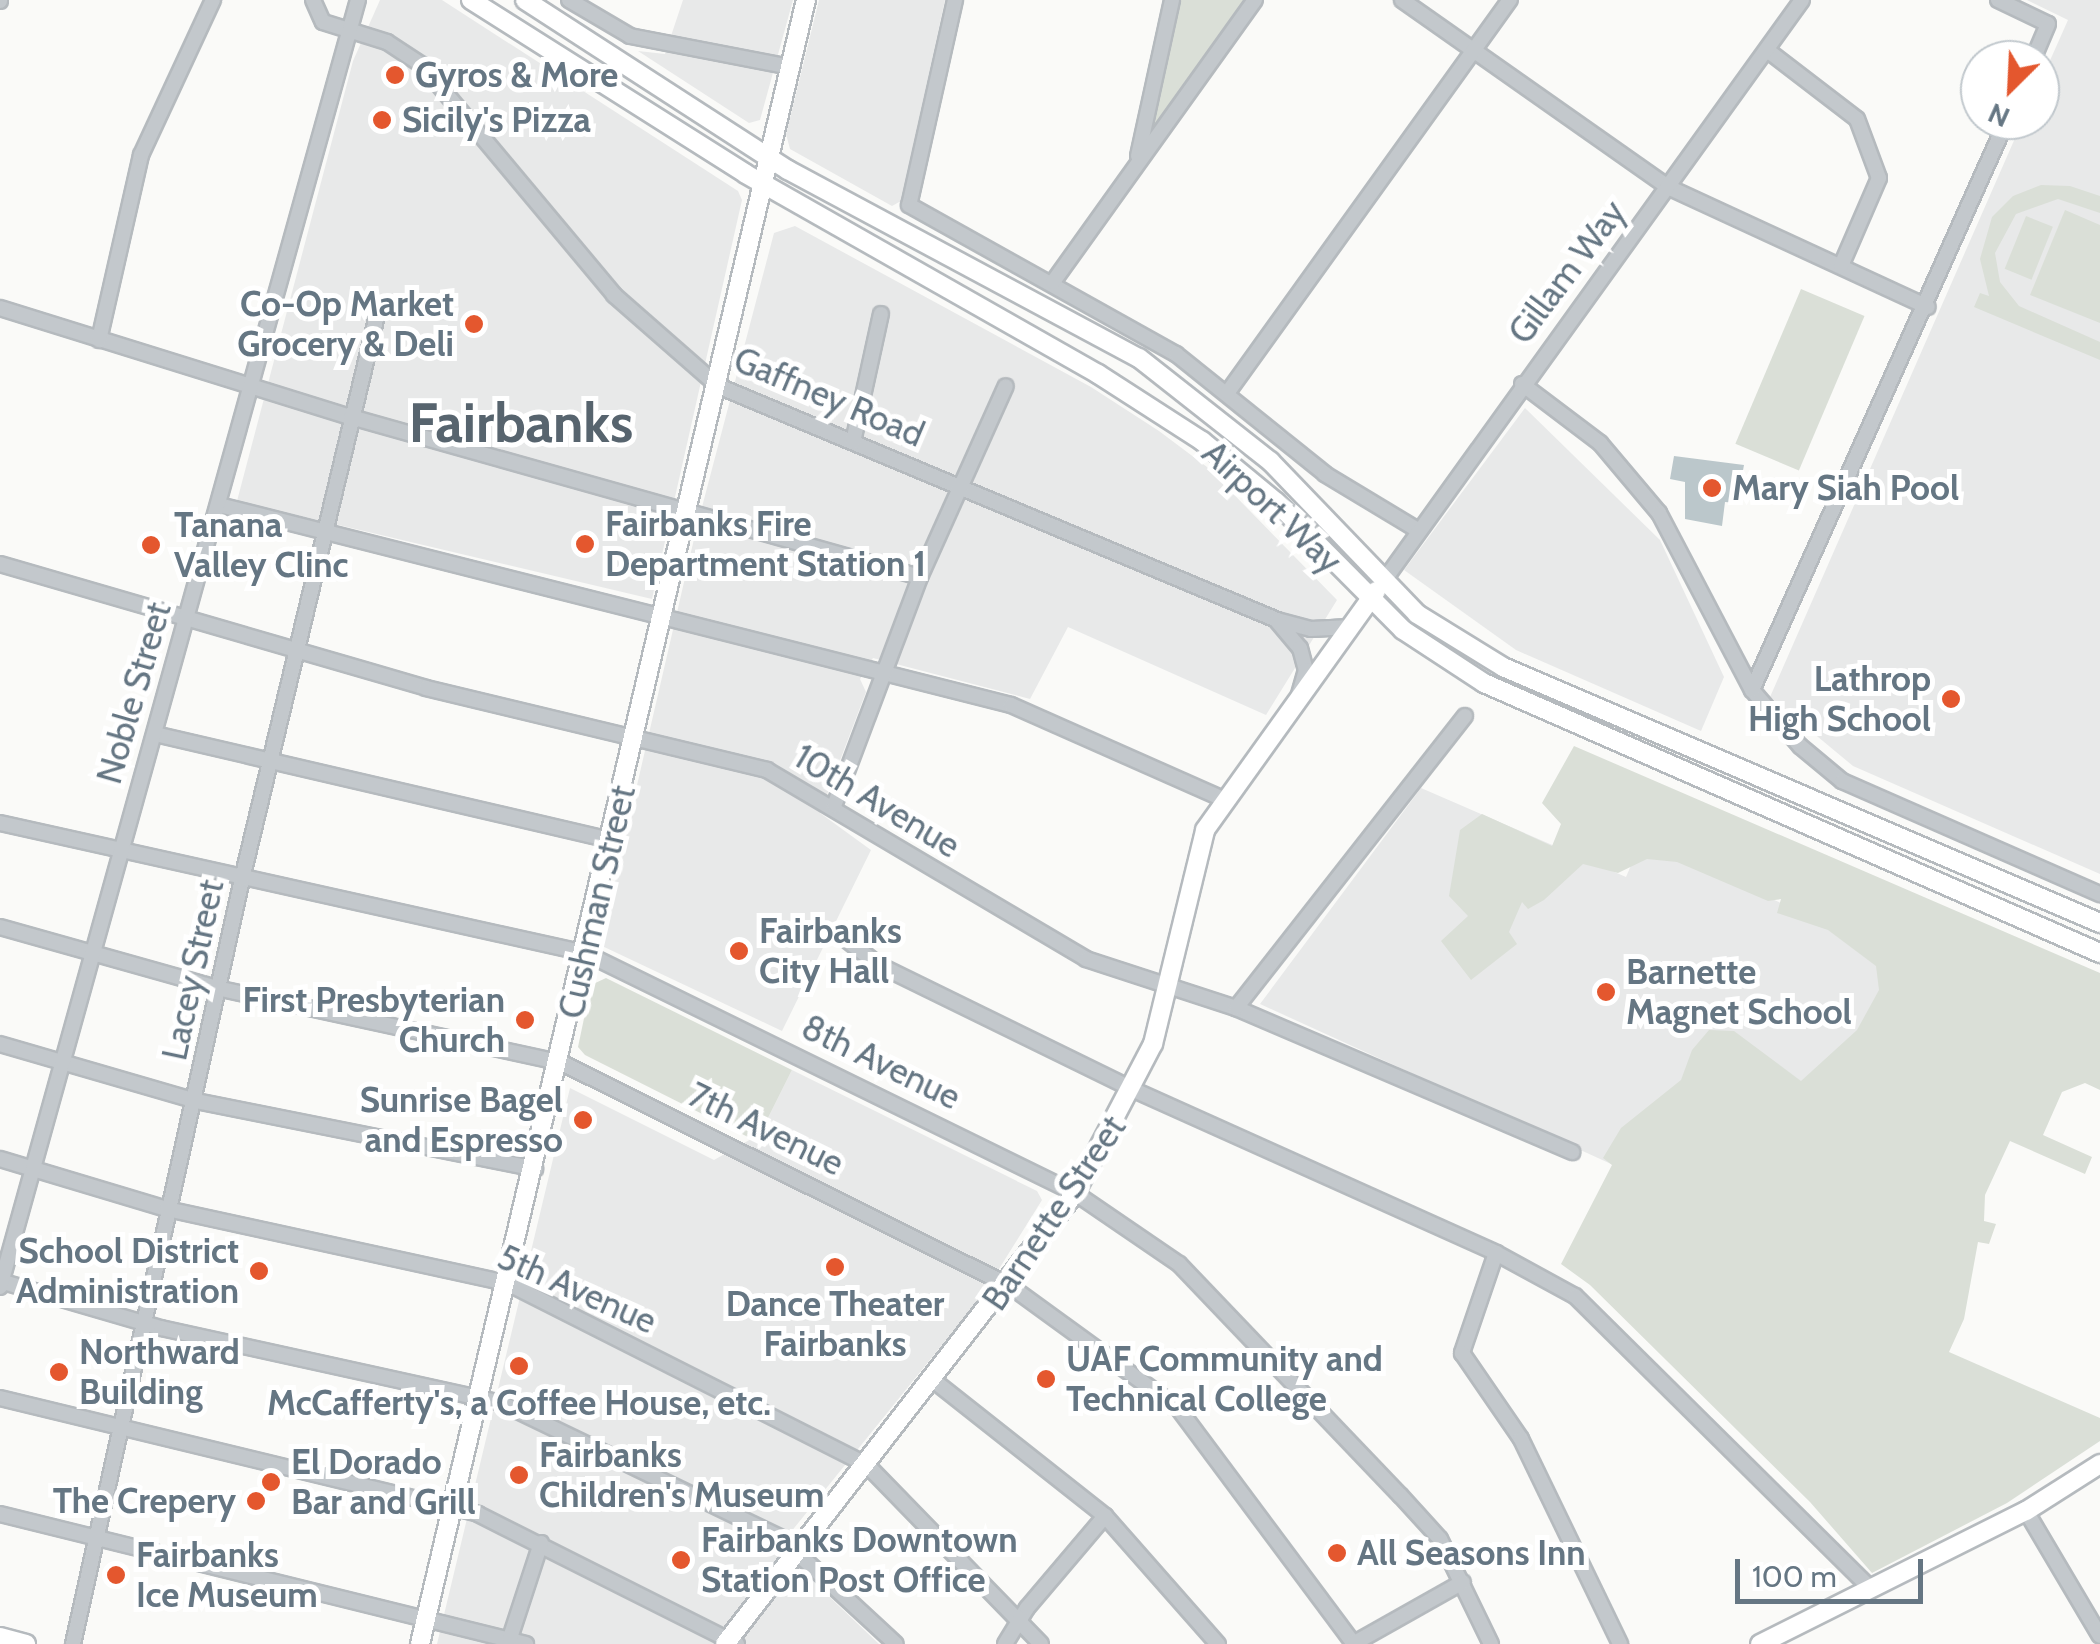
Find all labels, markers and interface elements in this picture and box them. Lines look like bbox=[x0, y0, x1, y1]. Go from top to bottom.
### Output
north arrow bbox=[1960, 40, 2060, 140]
place label: Gyros & More bbox=[415, 54, 618, 96]
marker: Gyros & More bbox=[384, 64, 406, 86]
text: N bbox=[1983, 96, 2015, 135]
place label: Sicily's Pizza bbox=[402, 99, 591, 141]
marker: Sicily's Pizza bbox=[371, 109, 393, 131]
street label: Gillam Way bbox=[1500, 192, 1634, 352]
place label: Co-Op Market Grocery & Deli bbox=[237, 283, 454, 365]
marker: Co-Op Market Grocery & Deli bbox=[463, 313, 485, 335]
street label: Gaffney Road bbox=[728, 338, 930, 456]
district label: Fairbanks bbox=[409, 390, 633, 456]
street label: Airport Way bbox=[1194, 432, 1350, 582]
place label: Mary Siah Pool bbox=[1732, 467, 1959, 509]
marker: Mary Siah Pool bbox=[1701, 477, 1723, 499]
place label: Fairbanks Fire Department Station 1 bbox=[605, 503, 926, 585]
place label: Tanana Valley Clinc bbox=[174, 504, 349, 586]
marker: Tanana Valley Clinc bbox=[138, 532, 164, 558]
marker: Fairbanks Fire Department Station 1 bbox=[574, 533, 596, 555]
street label: Noble Street bbox=[88, 597, 180, 789]
place label: Lathrop High School bbox=[1748, 658, 1931, 740]
marker: Lathrop High School bbox=[1940, 688, 1962, 710]
street label: 10th Avenue bbox=[787, 735, 967, 867]
street label: Cushman Street bbox=[550, 781, 644, 1023]
street label: Lacey Street bbox=[153, 876, 233, 1064]
place label: Fairbanks City Hall bbox=[759, 910, 902, 992]
marker: Fairbanks City Hall bbox=[728, 940, 750, 962]
place label: Barnette Magnet School bbox=[1626, 951, 1852, 1033]
place label: First Presbyterian Church bbox=[242, 979, 505, 1061]
marker: Barnette Magnet School bbox=[1595, 981, 1617, 1003]
street label: 8th Avenue bbox=[795, 1006, 967, 1118]
marker: First Presbyterian Church bbox=[514, 1009, 536, 1031]
street label: 7th Avenue bbox=[682, 1073, 850, 1185]
place label: Sunrise Bagel and Espresso bbox=[360, 1079, 563, 1161]
street label: Barnette Street bbox=[974, 1108, 1134, 1318]
marker: Sunrise Bagel and Espresso bbox=[572, 1109, 594, 1131]
place label: School District Administration bbox=[16, 1230, 239, 1312]
street label: 5th Avenue bbox=[491, 1236, 663, 1342]
marker: Dance Theater Fairbanks bbox=[824, 1256, 846, 1278]
marker: School District Administration bbox=[248, 1260, 270, 1282]
place label: Dance Theater Fairbanks bbox=[726, 1283, 944, 1365]
place label: Northward Building bbox=[79, 1331, 240, 1413]
place label: UAF Community and Technical College bbox=[1066, 1338, 1383, 1420]
marker: McCafferty's, a Coffee House, etc. bbox=[508, 1355, 530, 1377]
marker: Northward Building bbox=[48, 1361, 70, 1383]
marker: UAF Community and Technical College bbox=[1035, 1368, 1057, 1390]
place label: McCafferty's, a Coffee House, etc. bbox=[267, 1382, 771, 1424]
place label: Fairbanks Children's Museum bbox=[539, 1434, 824, 1516]
place label: El Dorado Bar and Grill bbox=[291, 1441, 476, 1523]
marker: Fairbanks Children's Museum bbox=[508, 1464, 530, 1486]
marker: El Dorado Bar and Grill bbox=[260, 1471, 282, 1493]
place label: The Crepery bbox=[53, 1480, 236, 1522]
marker: The Crepery bbox=[245, 1490, 267, 1512]
place label: Fairbanks Downtown Station Post Office bbox=[701, 1519, 1018, 1601]
place label: All Seasons Inn bbox=[1357, 1532, 1586, 1574]
place label: Fairbanks Ice Museum bbox=[136, 1534, 318, 1616]
scale bar bbox=[1740, 1539, 1928, 1601]
marker: All Seasons Inn bbox=[1326, 1542, 1348, 1564]
marker: Fairbanks Downtown Station Post Office bbox=[670, 1549, 692, 1571]
text: 100 m bbox=[1752, 1558, 1837, 1595]
marker: Fairbanks Ice Museum bbox=[105, 1564, 127, 1586]

